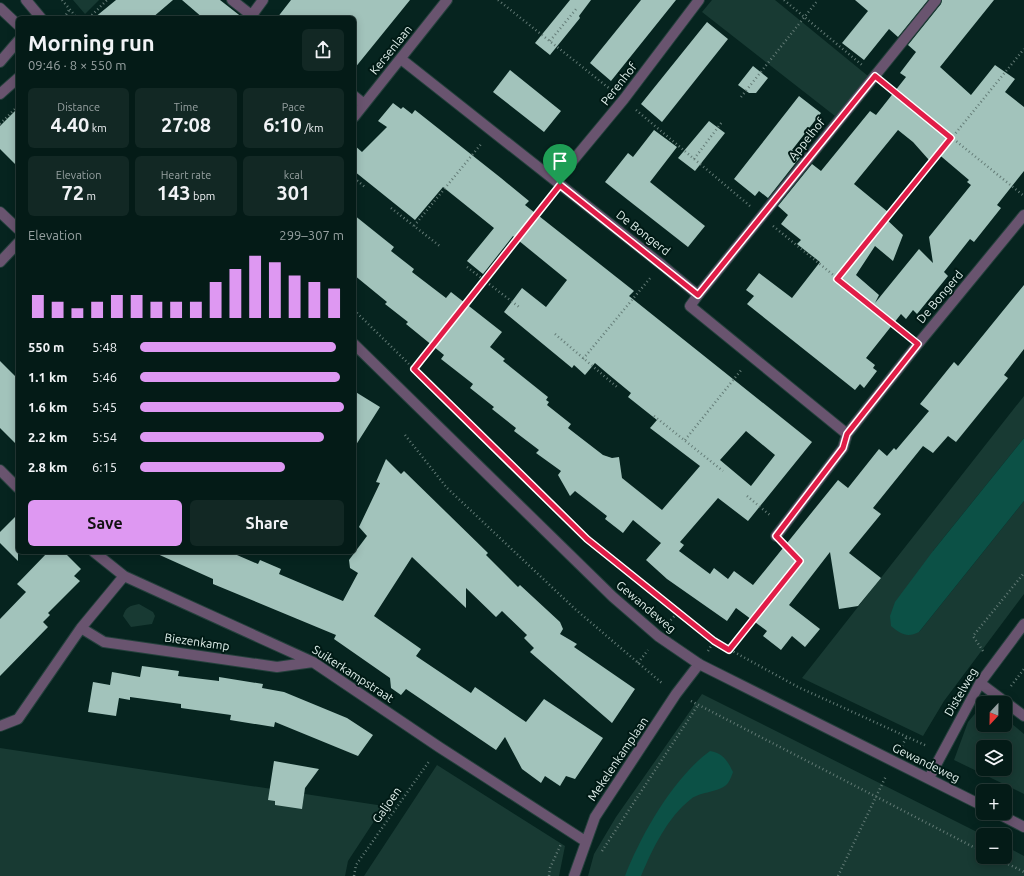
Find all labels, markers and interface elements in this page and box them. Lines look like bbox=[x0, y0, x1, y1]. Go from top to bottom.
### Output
street label: Kersenlaan bbox=[367, 23, 414, 77]
button: share bbox=[302, 29, 344, 71]
text: Morning run bbox=[28, 30, 155, 55]
text: 09:46 · 8 × 550 m bbox=[28, 58, 127, 72]
street label: Perenhof bbox=[598, 60, 639, 107]
text: Distance bbox=[57, 101, 100, 113]
text: Time bbox=[174, 101, 198, 113]
text: Pace bbox=[282, 101, 305, 113]
text: 4.40 bbox=[50, 113, 89, 136]
text: 27:08 bbox=[161, 113, 211, 136]
text: 6:10 bbox=[263, 113, 302, 136]
street label: Appelhof bbox=[786, 115, 828, 162]
text: km bbox=[89, 122, 107, 134]
text: /km bbox=[302, 122, 324, 134]
pin bbox=[543, 144, 577, 185]
icon: arrive bbox=[549, 150, 571, 172]
text: Elevation bbox=[56, 169, 102, 181]
text: Heart rate bbox=[161, 169, 211, 181]
text: kcal bbox=[284, 169, 303, 181]
text: 72 bbox=[61, 181, 84, 204]
text: 143 bbox=[157, 181, 190, 204]
text: 301 bbox=[276, 181, 310, 204]
text: m bbox=[84, 190, 96, 202]
text: bpm bbox=[190, 190, 215, 202]
street label: De Bongerd bbox=[614, 208, 673, 258]
text: Elevation bbox=[28, 228, 82, 242]
text: 299–307 m bbox=[279, 228, 344, 242]
street label: De Bongerd bbox=[914, 268, 965, 326]
text: 550 m bbox=[28, 340, 64, 354]
text: 5:48 bbox=[92, 340, 117, 354]
text: 1.1 km bbox=[28, 370, 67, 384]
text: 5:46 bbox=[92, 370, 117, 384]
text: 1.6 km bbox=[28, 400, 67, 414]
text: 5:45 bbox=[92, 400, 117, 414]
text: 2.2 km bbox=[28, 430, 67, 444]
text: 5:54 bbox=[92, 430, 117, 444]
text: 2.8 km bbox=[28, 460, 67, 474]
text: 6:15 bbox=[92, 460, 117, 474]
button: Save bbox=[28, 500, 182, 546]
button: Share bbox=[190, 500, 344, 546]
street label: Gewandeweg bbox=[614, 578, 679, 635]
street label: Biezenkamp bbox=[164, 631, 230, 653]
street label: Suikerkampstraat bbox=[310, 642, 397, 705]
street label: Distelweg bbox=[941, 665, 980, 718]
north arrow bbox=[976, 696, 1012, 732]
map controls bbox=[976, 696, 1012, 864]
street label: Mekelenkamplaan bbox=[585, 714, 650, 803]
button: layers bbox=[976, 740, 1012, 776]
street label: Gewandeweg bbox=[890, 741, 962, 784]
street label: Galjoen bbox=[370, 784, 404, 825]
button: + bbox=[976, 784, 1012, 820]
button: − bbox=[976, 828, 1012, 864]

